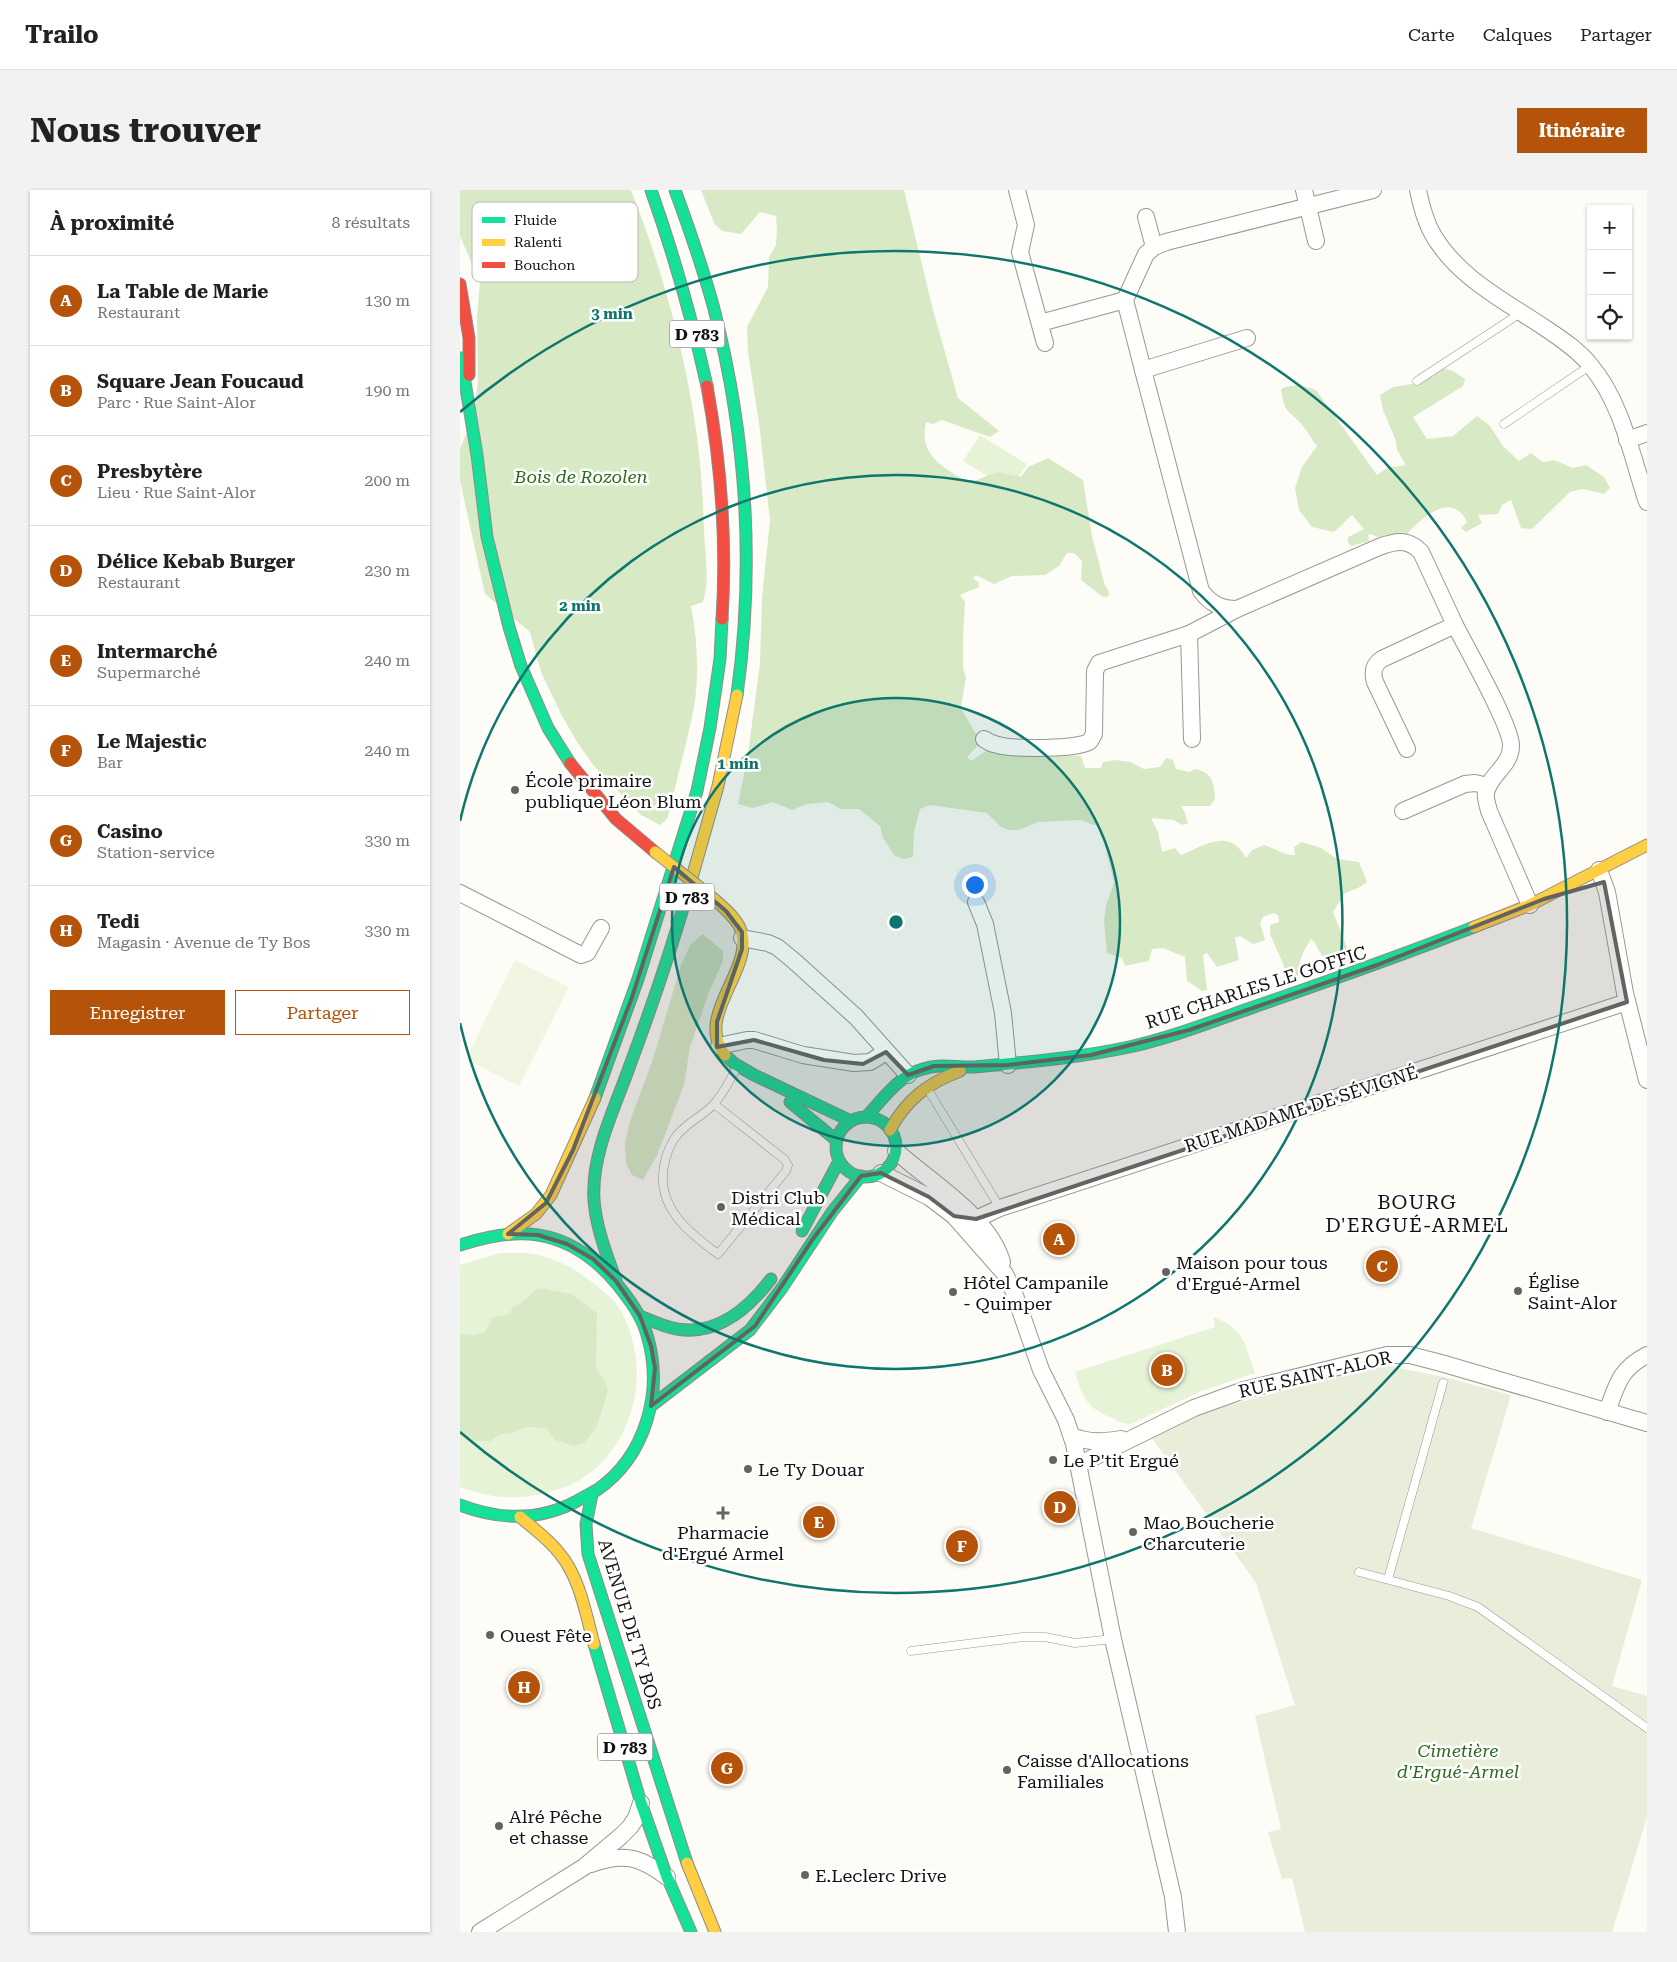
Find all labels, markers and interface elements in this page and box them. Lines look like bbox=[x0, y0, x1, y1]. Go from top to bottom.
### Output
text: Trailo bbox=[25, 21, 99, 49]
text: Carte bbox=[1408, 24, 1455, 45]
text: Calques bbox=[1483, 24, 1552, 45]
text: Partager bbox=[1580, 24, 1652, 45]
button: Itinéraire bbox=[1517, 108, 1647, 153]
text: Nous trouver bbox=[30, 110, 261, 151]
legend bbox=[472, 202, 638, 282]
map controls bbox=[1587, 205, 1632, 340]
button: + bbox=[1587, 205, 1632, 250]
text: À proximité bbox=[50, 211, 174, 235]
text: Fluide bbox=[514, 212, 557, 228]
text: 8 résultats bbox=[331, 213, 410, 232]
text: Ralenti bbox=[514, 234, 562, 250]
button: − bbox=[1587, 250, 1632, 295]
text: Bouchon bbox=[514, 257, 575, 273]
text: La Table de Marie bbox=[97, 280, 269, 303]
text: A bbox=[60, 291, 72, 310]
text: 130 m bbox=[364, 291, 410, 310]
button: locate bbox=[1587, 295, 1632, 340]
text: Restaurant bbox=[97, 303, 180, 322]
text: 3 min bbox=[591, 305, 633, 323]
road number: D 783 bbox=[670, 320, 724, 348]
text: Square Jean Foucaud bbox=[97, 370, 304, 393]
text: B bbox=[60, 381, 72, 400]
text: 190 m bbox=[364, 381, 410, 400]
text: Parc · Rue Saint-Alor bbox=[97, 393, 256, 412]
text: Presbytère bbox=[97, 460, 202, 483]
park label: Bois de Rozolen bbox=[513, 466, 648, 487]
text: C bbox=[60, 471, 72, 490]
text: 200 m bbox=[364, 471, 410, 490]
text: Lieu · Rue Saint-Alor bbox=[97, 483, 256, 502]
text: Délice Kebab Burger bbox=[97, 550, 295, 573]
text: D bbox=[60, 561, 72, 580]
text: 230 m bbox=[364, 561, 410, 580]
text: Restaurant bbox=[97, 573, 180, 592]
text: 2 min bbox=[559, 597, 601, 615]
text: Intermarché bbox=[97, 640, 217, 663]
text: E bbox=[61, 651, 71, 670]
text: 240 m bbox=[364, 651, 410, 670]
text: Supermarché bbox=[97, 663, 201, 682]
text: Le Majestic bbox=[97, 730, 207, 753]
text: F bbox=[61, 741, 71, 760]
text: 240 m bbox=[364, 741, 410, 760]
text: Bar bbox=[97, 753, 123, 772]
text: 1 min bbox=[717, 755, 759, 773]
place label: École primaire publique Léon Blum bbox=[525, 770, 702, 812]
marker: École primaire publique Léon Blum bbox=[509, 784, 521, 796]
text: Casino bbox=[97, 820, 163, 843]
text: G bbox=[60, 831, 72, 850]
text: 330 m bbox=[364, 831, 410, 850]
text: Station-service bbox=[97, 843, 215, 862]
your location bbox=[962, 872, 988, 898]
road number: D 783 bbox=[660, 884, 714, 910]
text: Tedi bbox=[97, 910, 140, 933]
centre of rings bbox=[887, 913, 905, 931]
text: H bbox=[59, 921, 73, 940]
text: 330 m bbox=[364, 921, 410, 940]
text: Magasin · Avenue de Ty Bos bbox=[97, 933, 310, 952]
street label: RUE CHARLES LE GOFFIC bbox=[1143, 941, 1369, 1033]
button: Enregistrer bbox=[50, 990, 225, 1035]
button: Partager bbox=[235, 990, 410, 1035]
street label: RUE MADAME DE SÉVIGNÉ bbox=[1182, 1061, 1420, 1157]
place label: Distri Club Médical bbox=[731, 1187, 825, 1229]
district label: BOURG D'ERGUÉ-ARMEL bbox=[1325, 1190, 1509, 1237]
marker: Distri Club Médical bbox=[715, 1201, 727, 1213]
pin: A bbox=[1043, 1220, 1075, 1258]
pin: C bbox=[1366, 1247, 1398, 1285]
place label: Maison pour tous d'Ergué-Armel bbox=[1176, 1252, 1328, 1294]
marker: Maison pour tous d'Ergué-Armel bbox=[1160, 1266, 1172, 1278]
place label: Église Saint-Alor bbox=[1528, 1271, 1617, 1313]
place label: Hôtel Campanile - Quimper bbox=[963, 1272, 1109, 1314]
marker: Église Saint-Alor bbox=[1512, 1285, 1524, 1297]
marker: Hôtel Campanile - Quimper bbox=[947, 1286, 959, 1298]
street label: RUE SAINT-ALOR bbox=[1236, 1346, 1394, 1402]
pin: B bbox=[1151, 1351, 1183, 1389]
place label: Le P'tit Ergué bbox=[1063, 1450, 1179, 1471]
marker: Le P'tit Ergué bbox=[1047, 1454, 1059, 1466]
place label: Le Ty Douar bbox=[758, 1459, 864, 1480]
marker: Le Ty Douar bbox=[742, 1463, 754, 1475]
pin: D bbox=[1044, 1488, 1076, 1526]
pin: E bbox=[803, 1503, 835, 1541]
marker: Pharmacie d'Ergué Armel bbox=[717, 1507, 729, 1519]
place label: Mao Boucherie Charcuterie bbox=[1143, 1512, 1274, 1554]
place label: Pharmacie d'Ergué Armel bbox=[662, 1522, 784, 1564]
marker: Mao Boucherie Charcuterie bbox=[1127, 1526, 1139, 1538]
pin: F bbox=[946, 1527, 978, 1565]
street label: AVENUE DE TY BOS bbox=[594, 1536, 666, 1712]
place label: Ouest Fête bbox=[500, 1625, 592, 1646]
marker: Ouest Fête bbox=[484, 1629, 496, 1641]
pin: H bbox=[508, 1668, 540, 1706]
road number: D 783 bbox=[598, 1734, 652, 1760]
park label: Cimetière d'Ergué-Armel bbox=[1397, 1740, 1519, 1782]
pin: G bbox=[711, 1749, 743, 1787]
place label: Caisse d'Allocations Familiales bbox=[1017, 1750, 1189, 1792]
marker: Caisse d'Allocations Familiales bbox=[1001, 1764, 1013, 1776]
place label: Alré Pêche et chasse bbox=[509, 1806, 602, 1848]
marker: Alré Pêche et chasse bbox=[493, 1820, 505, 1832]
place label: E.Leclerc Drive bbox=[815, 1865, 947, 1886]
marker: E.Leclerc Drive bbox=[799, 1869, 811, 1881]

